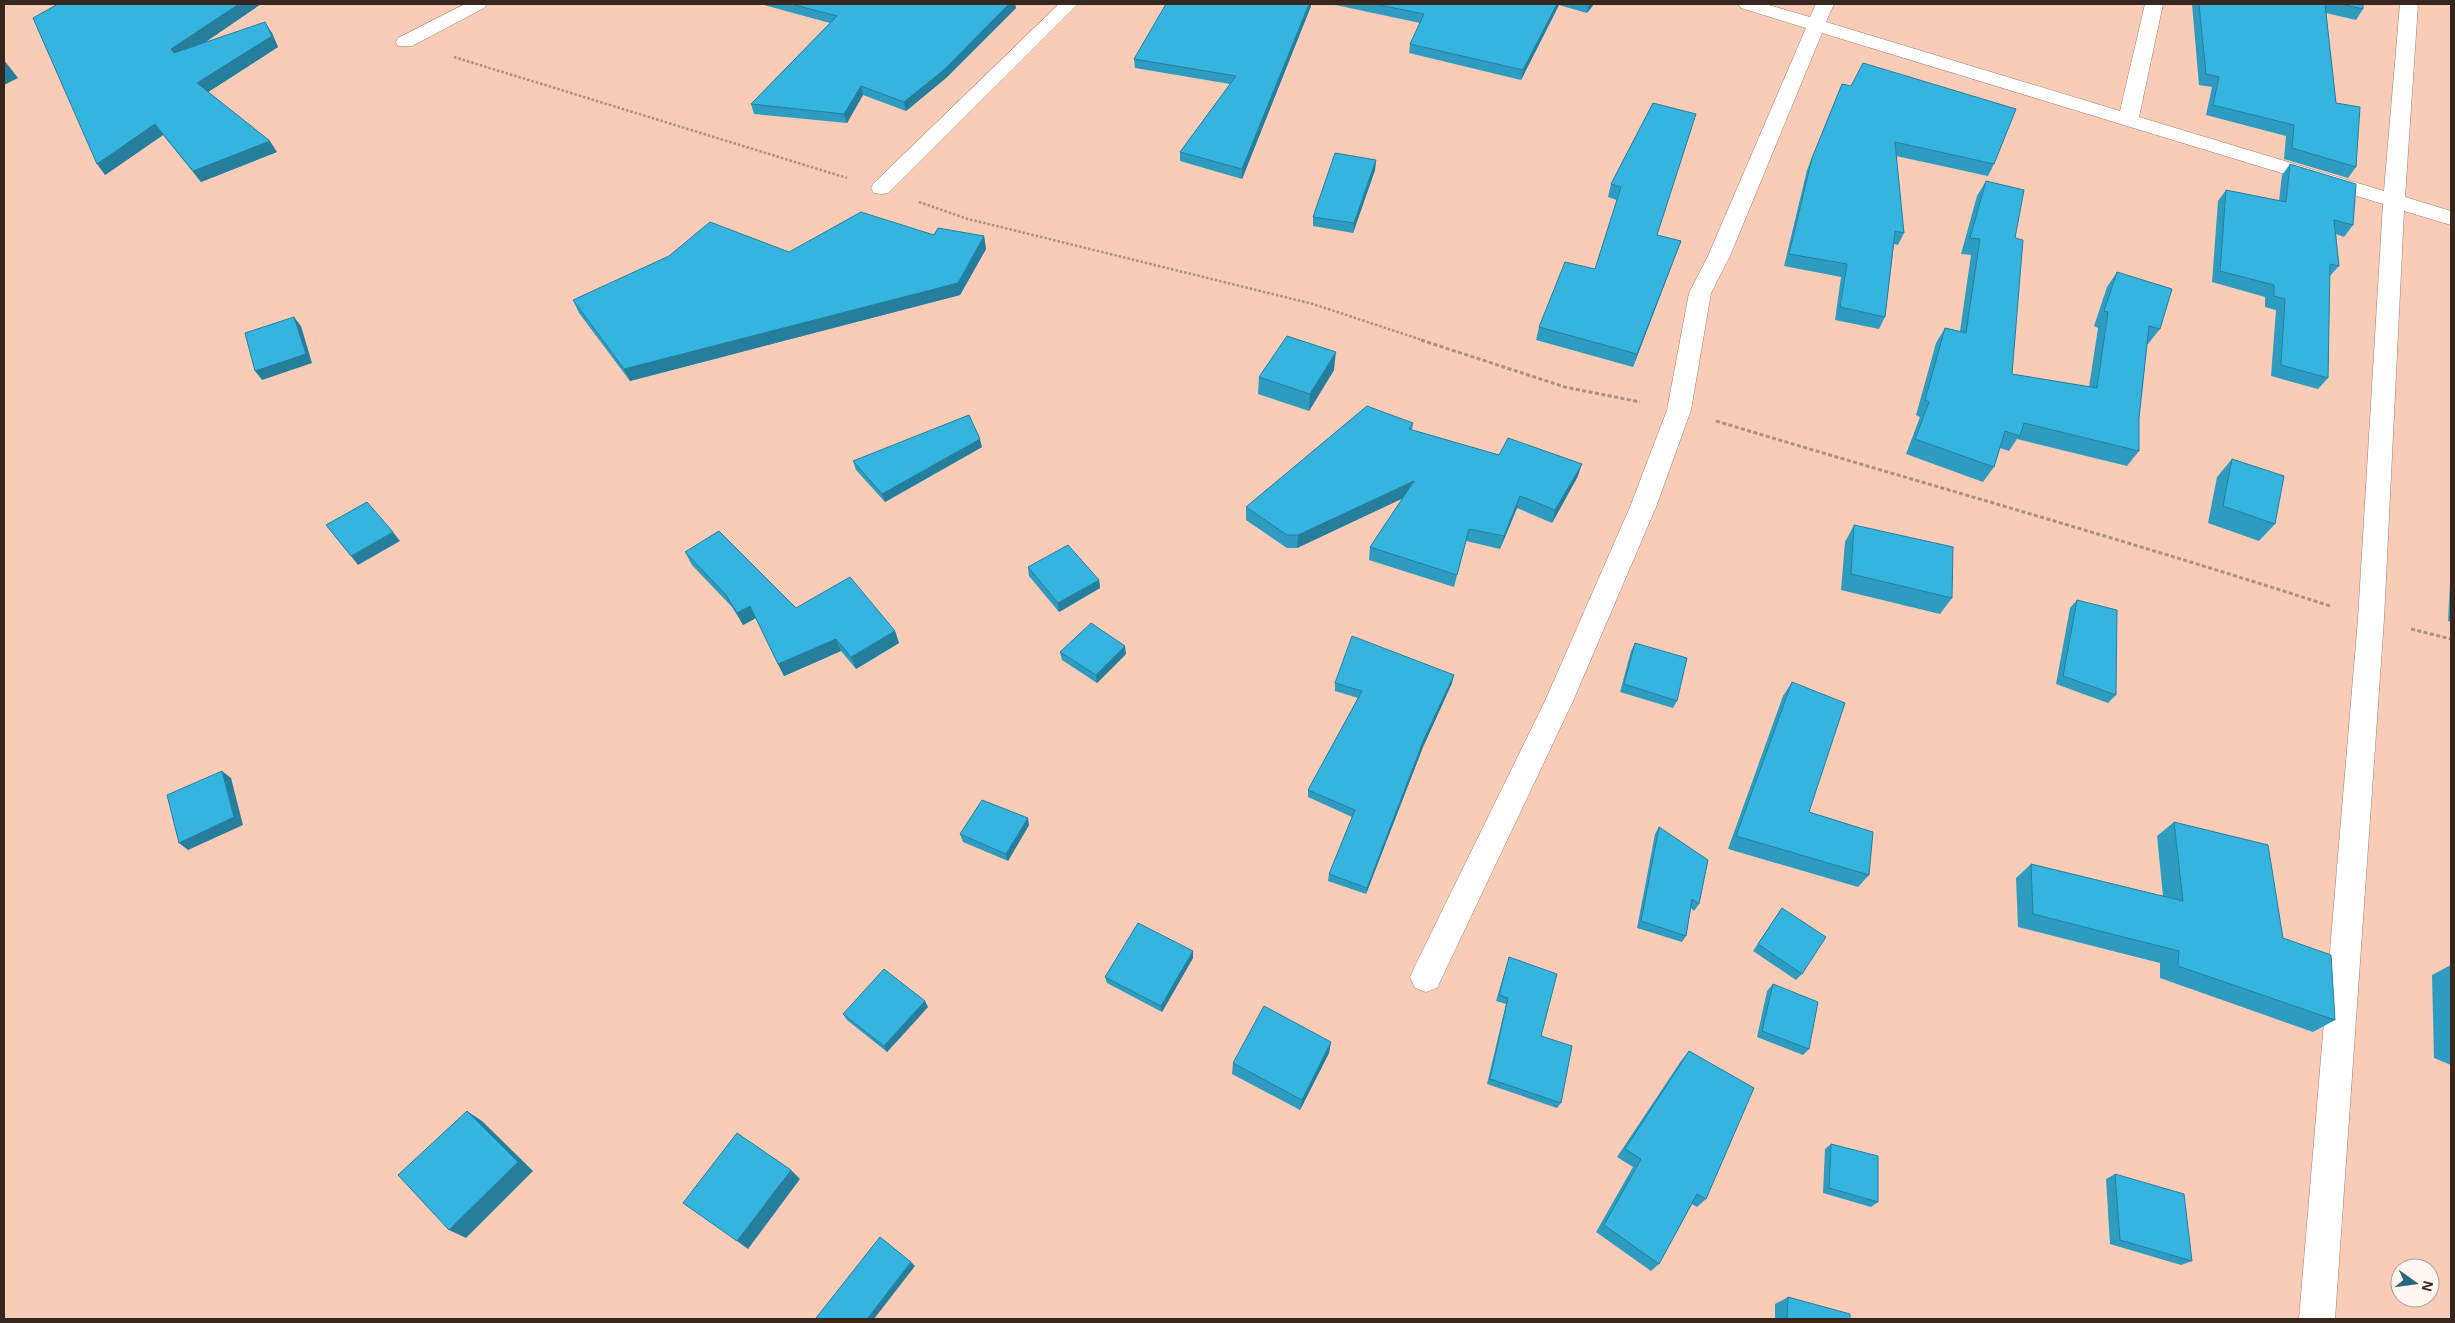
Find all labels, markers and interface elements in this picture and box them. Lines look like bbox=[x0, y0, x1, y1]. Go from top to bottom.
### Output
north arrow bbox=[2390, 1258, 2440, 1308]
text: N bbox=[2419, 1279, 2437, 1293]

